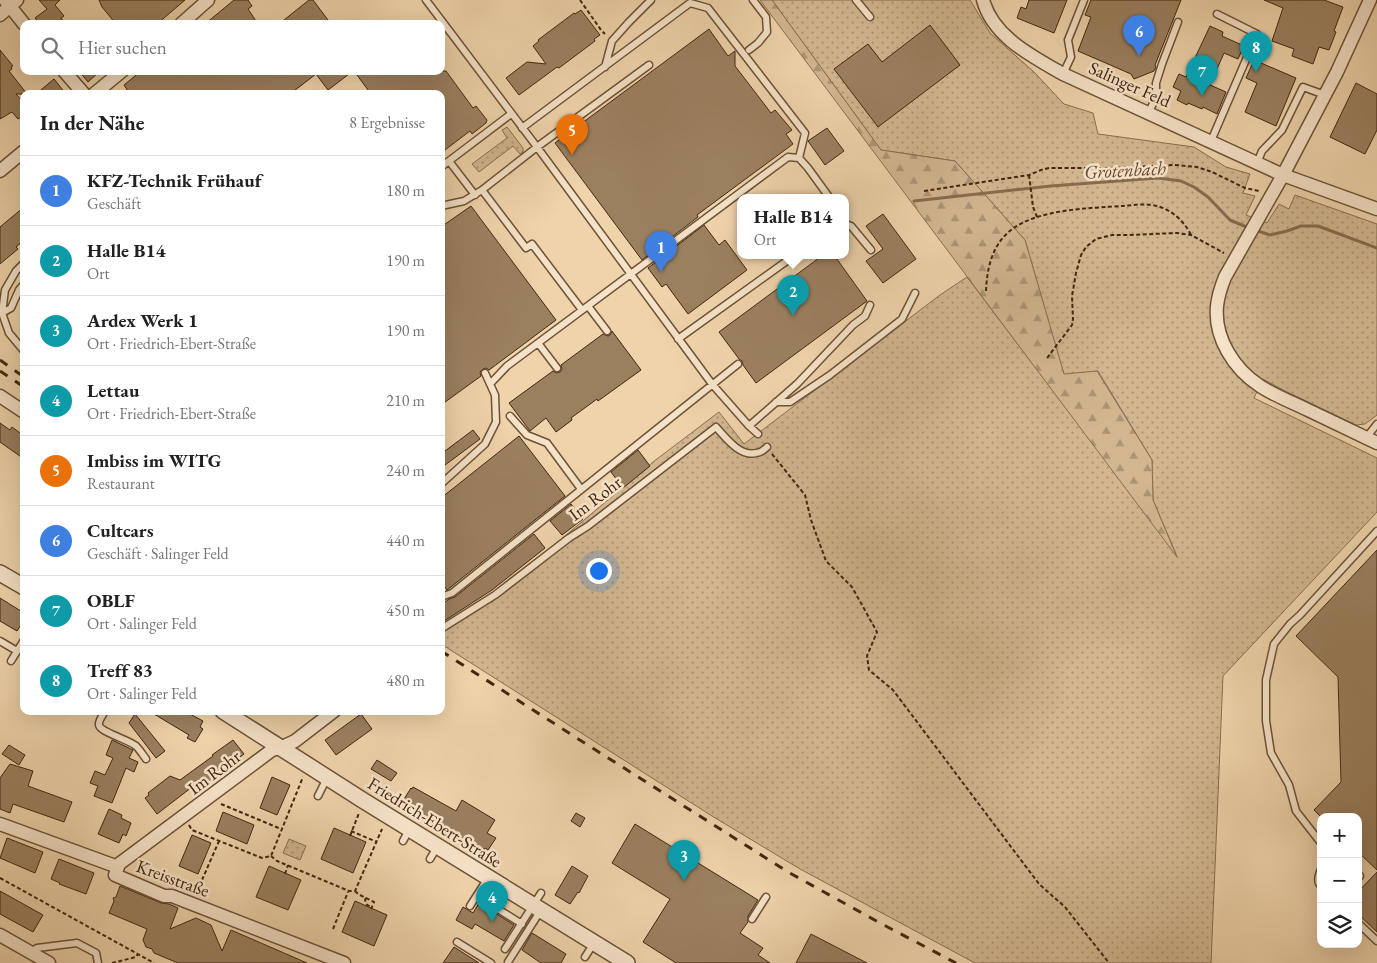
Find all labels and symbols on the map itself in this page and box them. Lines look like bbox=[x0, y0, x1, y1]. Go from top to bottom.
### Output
pin: 6 bbox=[1123, 15, 1155, 56]
pin: 8 bbox=[1240, 31, 1272, 72]
pin: 7 bbox=[1186, 55, 1218, 96]
street label: Salinger Feld bbox=[1085, 56, 1175, 113]
pin: 5 bbox=[556, 114, 588, 155]
water label: Grotenbach bbox=[1083, 155, 1167, 185]
pin: 1 bbox=[645, 231, 677, 272]
pin: 2 bbox=[777, 275, 809, 316]
street label: Im Rohr bbox=[564, 471, 626, 525]
your location bbox=[586, 558, 612, 584]
street label: Im Rohr bbox=[183, 745, 245, 799]
street label: Friedrich-Ebert-Straße bbox=[364, 771, 506, 873]
pin: 3 bbox=[668, 840, 700, 881]
street label: Kreisstraße bbox=[133, 854, 213, 902]
pin: 4 bbox=[476, 881, 508, 922]

